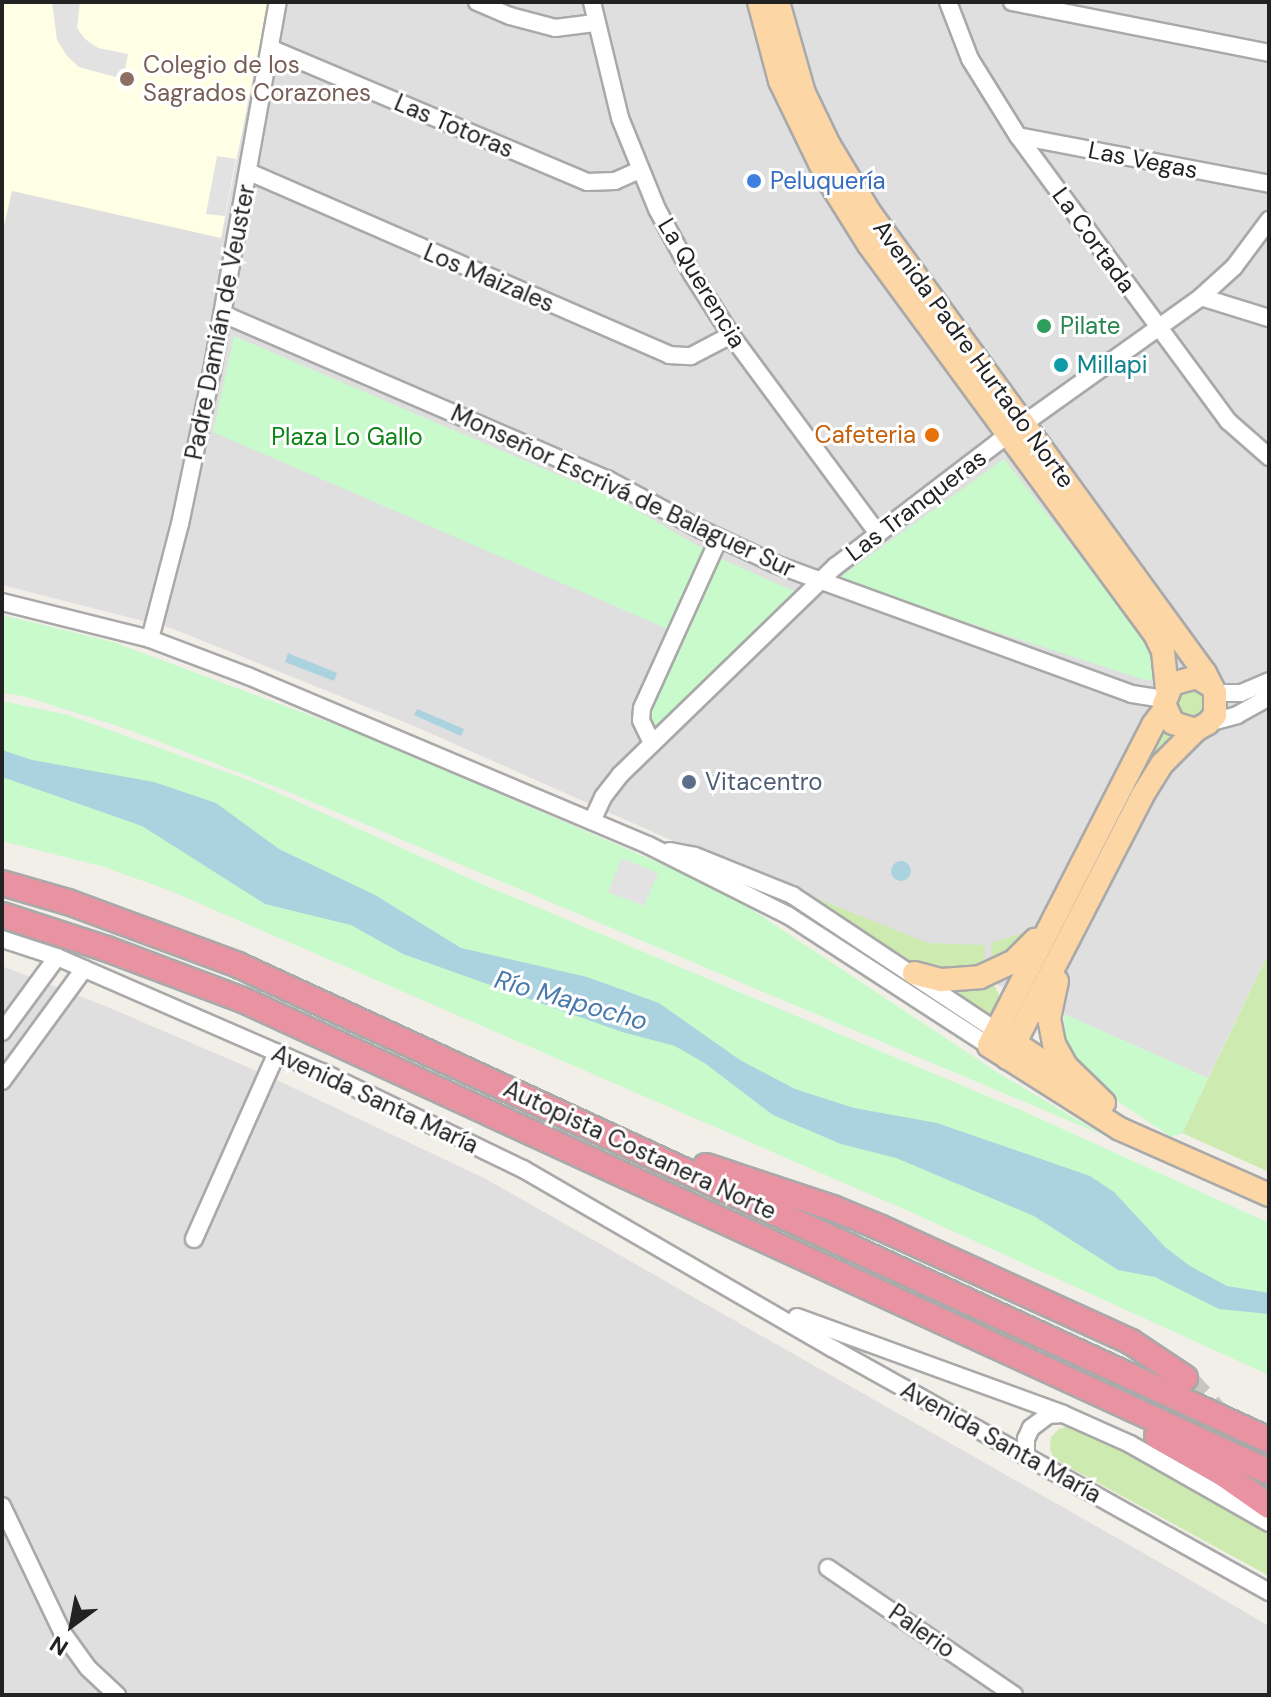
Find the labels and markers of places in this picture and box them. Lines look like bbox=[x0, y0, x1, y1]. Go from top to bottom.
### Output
place label: Colegio de los Sagrados Corazones bbox=[143, 51, 371, 107]
marker: Colegio de los Sagrados Corazones bbox=[118, 70, 136, 88]
place label: Peluquería bbox=[770, 167, 886, 195]
marker: Peluquería bbox=[745, 172, 763, 190]
place label: Pilate bbox=[1060, 312, 1120, 340]
marker: Pilate bbox=[1035, 317, 1053, 335]
place label: Millapi bbox=[1077, 351, 1147, 379]
marker: Millapi bbox=[1052, 356, 1070, 374]
place label: Cafeteria bbox=[814, 421, 916, 449]
marker: Cafeteria bbox=[923, 426, 941, 444]
place label: Vitacentro bbox=[705, 768, 822, 796]
marker: Vitacentro bbox=[680, 773, 698, 791]

